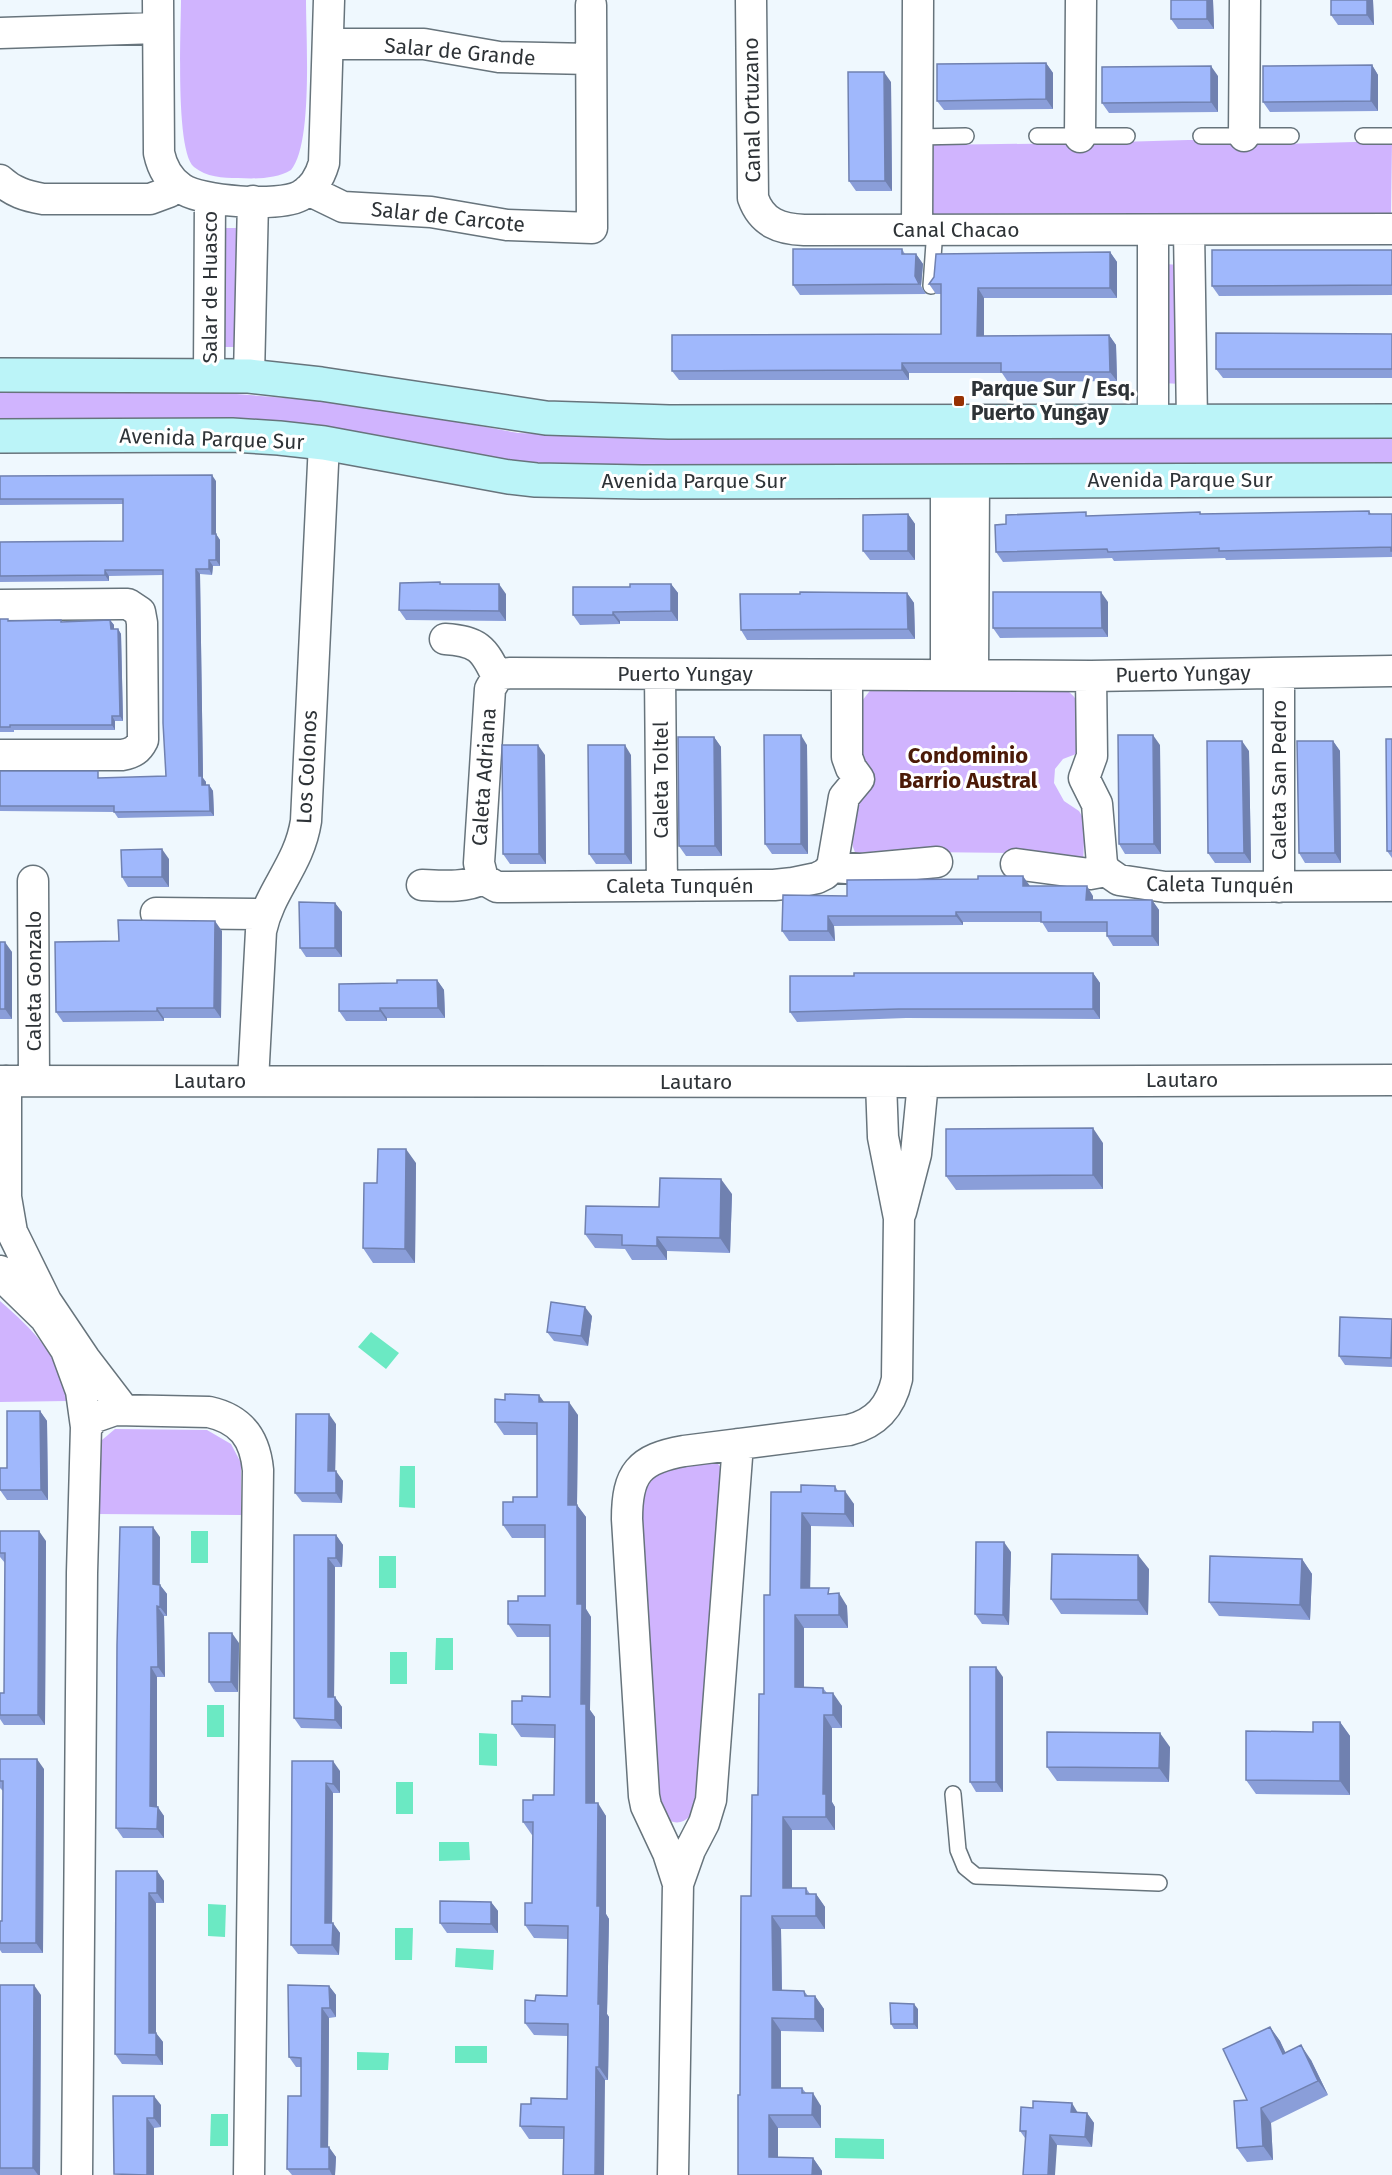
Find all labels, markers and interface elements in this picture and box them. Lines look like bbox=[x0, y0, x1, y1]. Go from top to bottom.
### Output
street label: Salar de Grande bbox=[383, 32, 537, 72]
street label: Canal Ortuzano bbox=[738, 37, 766, 183]
street label: Salar de Carcote bbox=[370, 196, 526, 238]
street label: Salar de Huasco bbox=[197, 211, 223, 363]
street label: Canal Chacao bbox=[892, 217, 1020, 243]
place label: Parque Sur / Esq. Puerto Yungay bbox=[971, 376, 1135, 426]
marker: Parque Sur / Esq. Puerto Yungay bbox=[952, 394, 966, 408]
street label: Avenida Parque Sur bbox=[119, 423, 305, 455]
street label: Avenida Parque Sur bbox=[1087, 467, 1273, 493]
street label: Avenida Parque Sur bbox=[601, 468, 787, 494]
street label: Puerto Yungay bbox=[1115, 660, 1252, 688]
street label: Puerto Yungay bbox=[617, 661, 753, 687]
street label: Caleta San Pedro bbox=[1266, 700, 1292, 860]
street label: Caleta Adriana bbox=[466, 707, 502, 847]
street label: Los Colonos bbox=[291, 709, 323, 825]
street label: Caleta Toltel bbox=[648, 721, 674, 839]
district label: Condominio Barrio Austral bbox=[899, 742, 1038, 794]
street label: Caleta Tunquén bbox=[1146, 871, 1294, 899]
street label: Caleta Tunquén bbox=[606, 873, 754, 899]
street label: Caleta Gonzalo bbox=[21, 911, 47, 1051]
street label: Lautaro bbox=[1146, 1067, 1218, 1093]
street label: Lautaro bbox=[174, 1068, 246, 1094]
street label: Lautaro bbox=[660, 1069, 732, 1095]

